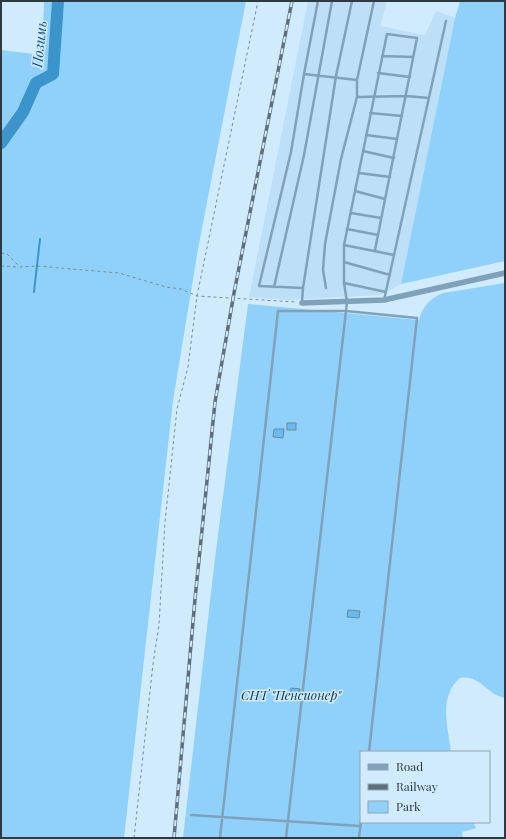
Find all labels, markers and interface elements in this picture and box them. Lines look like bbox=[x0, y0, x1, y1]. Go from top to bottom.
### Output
water label: Позимь bbox=[27, 20, 51, 69]
park label: СНТ "Пенсионер" bbox=[241, 686, 342, 703]
legend bbox=[360, 751, 490, 823]
text: Road bbox=[396, 758, 423, 774]
text: Railway bbox=[396, 778, 438, 794]
text: Park bbox=[396, 798, 421, 814]

